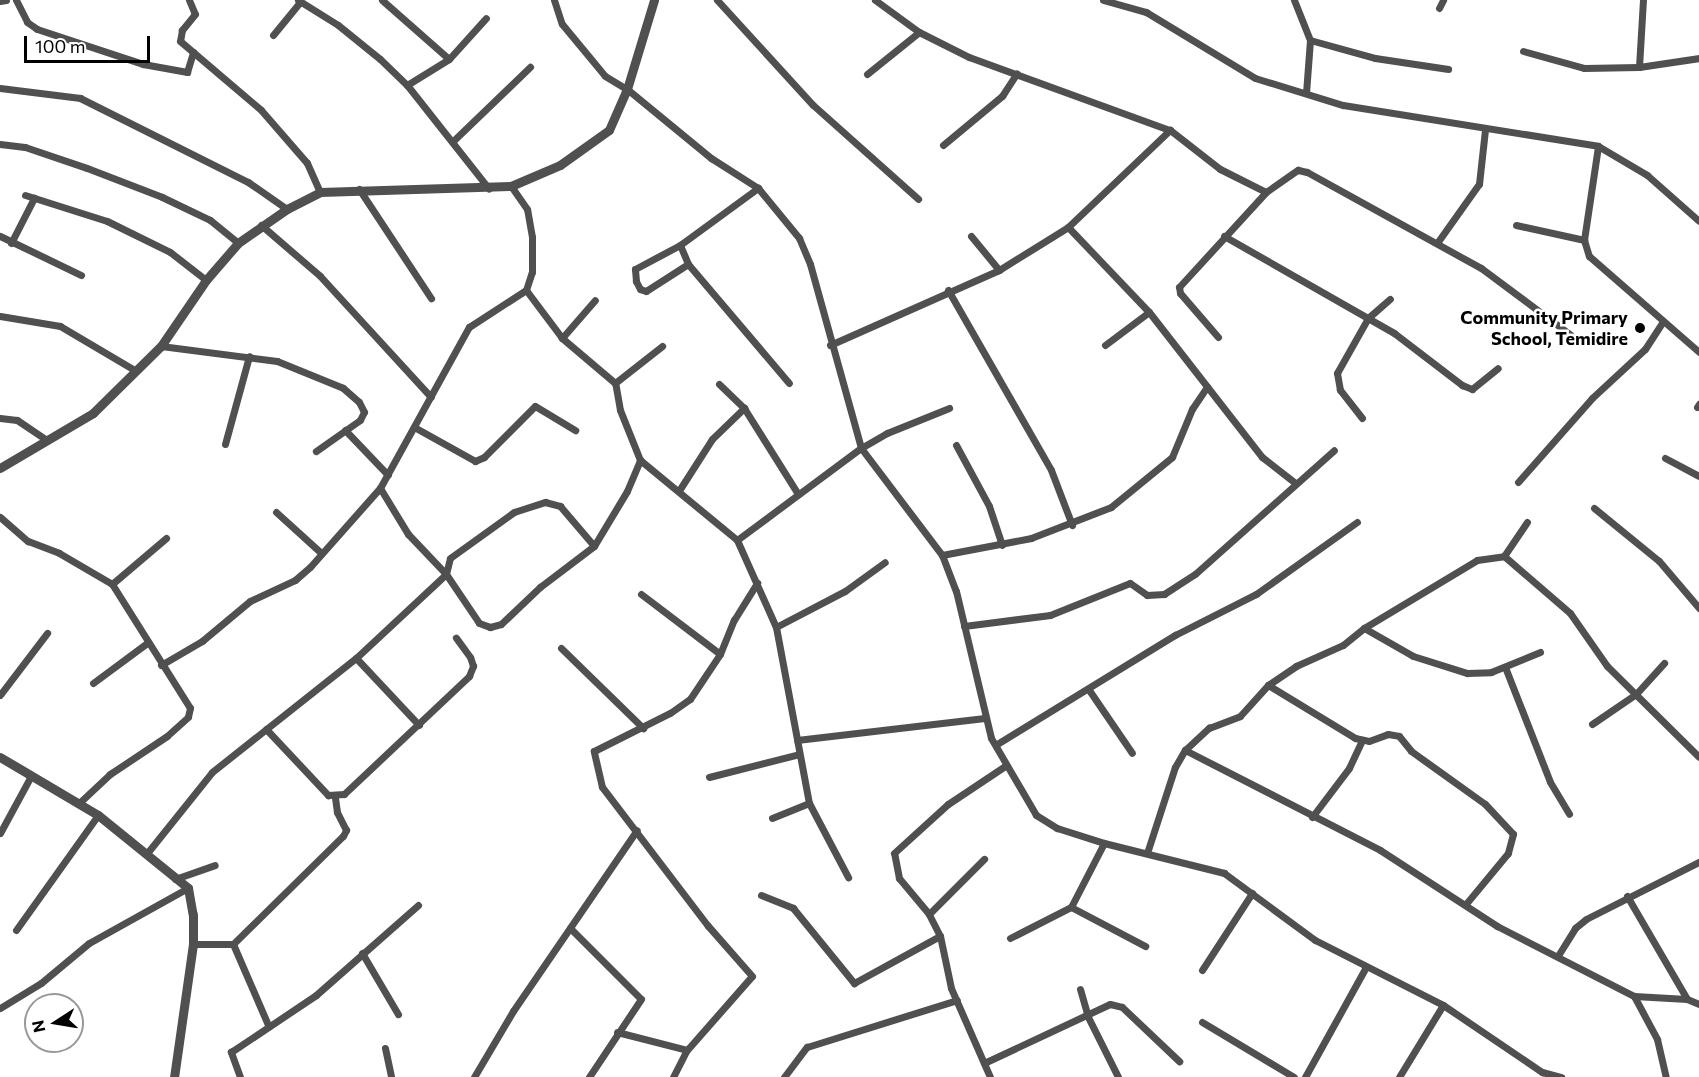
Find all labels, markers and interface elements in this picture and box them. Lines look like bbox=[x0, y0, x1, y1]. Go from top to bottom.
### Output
scale bar bbox=[27, 24, 153, 62]
text: 100 m bbox=[35, 35, 85, 57]
place label: Community Primary School, Temidire bbox=[1460, 307, 1628, 350]
marker: Community Primary School, Temidire bbox=[1633, 321, 1647, 335]
north arrow bbox=[24, 993, 84, 1053]
text: N bbox=[27, 1019, 48, 1034]

